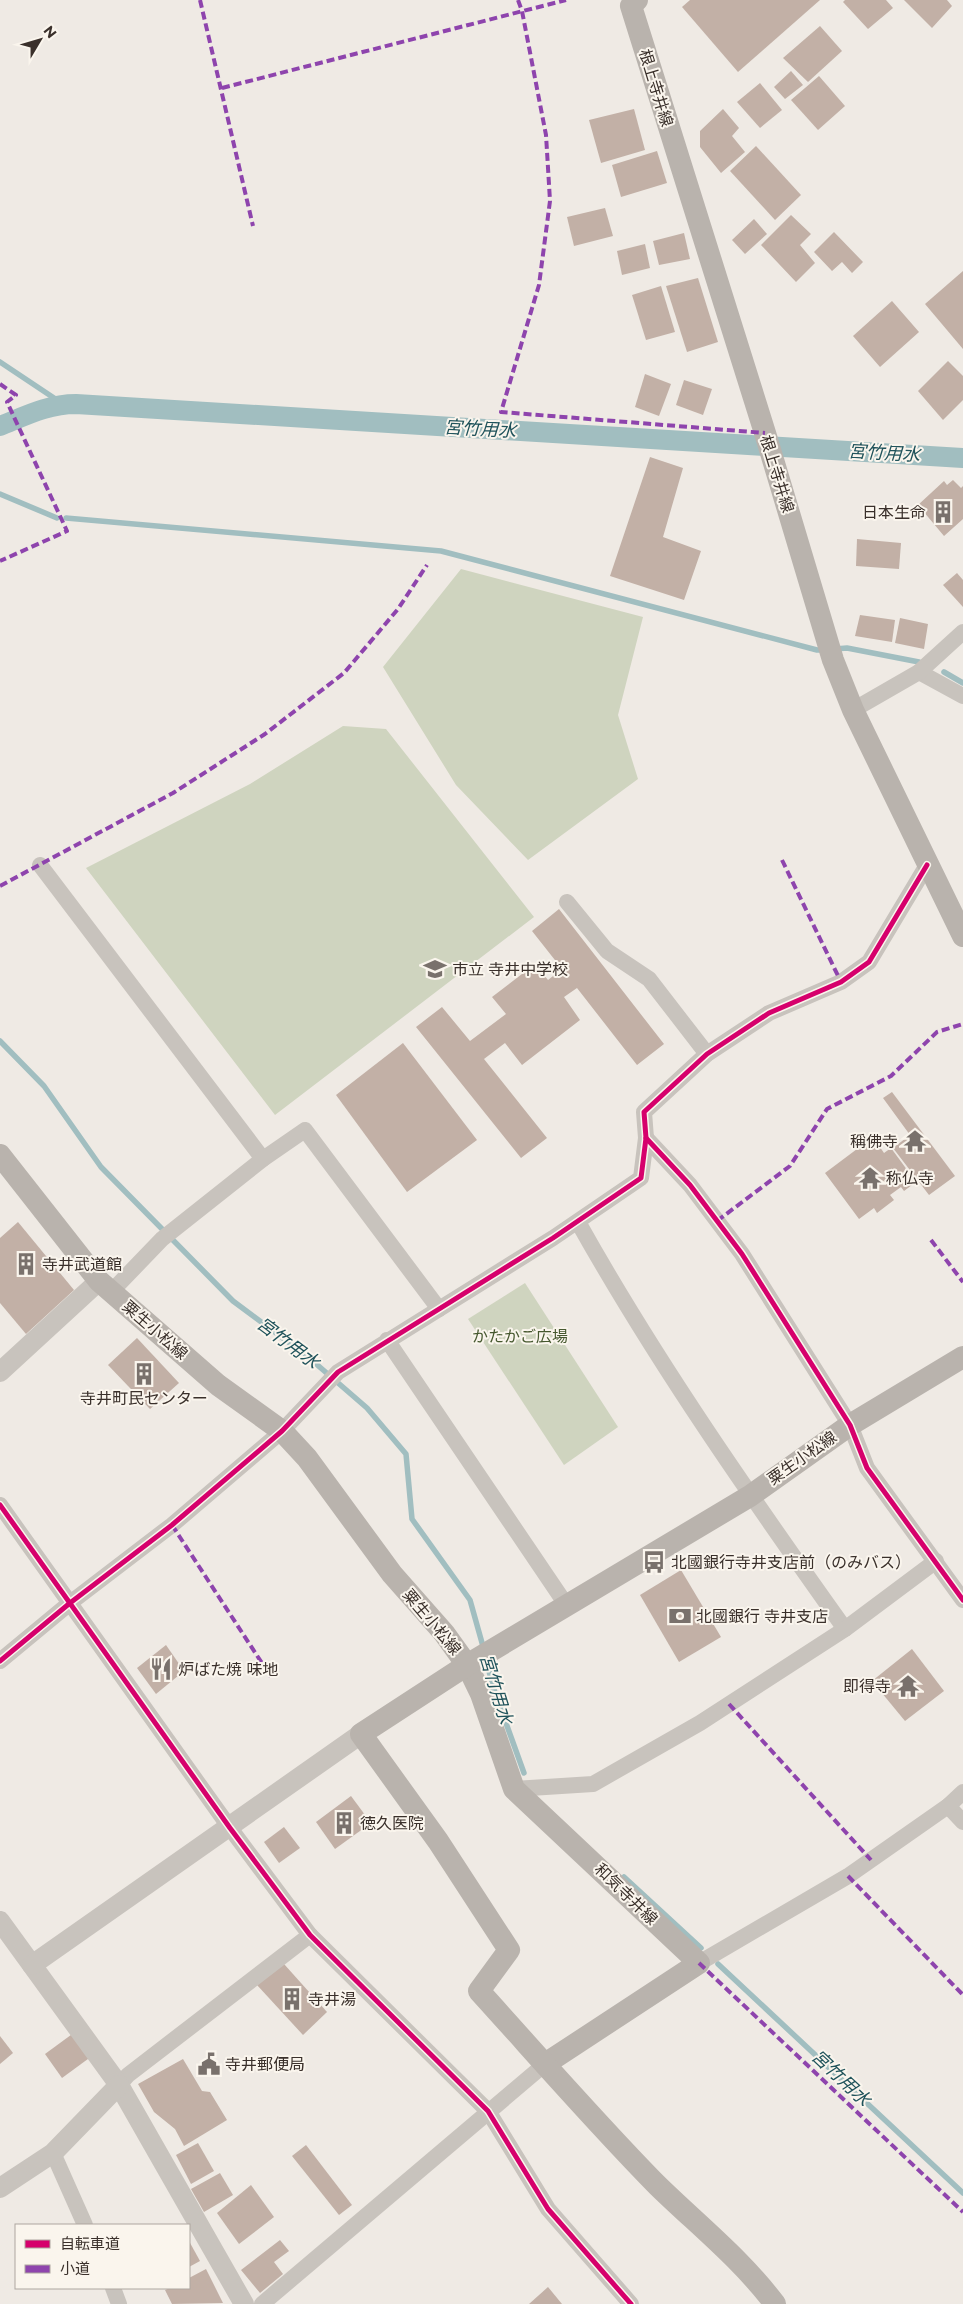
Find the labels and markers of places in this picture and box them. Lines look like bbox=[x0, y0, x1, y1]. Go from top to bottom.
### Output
building icon: 日本生命 bbox=[930, 499, 956, 525]
place label: 日本生命 bbox=[862, 503, 926, 522]
school or university icon: 市立 寺井中学校 bbox=[422, 956, 448, 982]
place label: 市立 寺井中学校 bbox=[452, 960, 568, 979]
temple icon: 稱佛寺 bbox=[902, 1128, 928, 1154]
place label: 稱佛寺 bbox=[850, 1132, 898, 1151]
temple icon: 称仏寺 bbox=[857, 1165, 883, 1191]
place label: 称仏寺 bbox=[886, 1169, 934, 1188]
building icon: 寺井武道館 bbox=[13, 1251, 39, 1277]
place label: 寺井武道館 bbox=[42, 1255, 122, 1274]
building icon: 寺井町民センター bbox=[131, 1361, 157, 1387]
place label: 寺井町民センター bbox=[80, 1389, 208, 1408]
bus stop icon: 北國銀行寺井支店前（のみバス） bbox=[641, 1549, 667, 1575]
place label: 北國銀行寺井支店前（のみバス） bbox=[671, 1553, 911, 1572]
bank icon: 北國銀行 寺井支店 bbox=[667, 1603, 693, 1629]
place label: 北國銀行 寺井支店 bbox=[696, 1607, 828, 1626]
restaurant icon: 炉ばた焼 味地 bbox=[148, 1656, 174, 1682]
place label: 炉ばた焼 味地 bbox=[178, 1660, 278, 1679]
temple icon: 即得寺 bbox=[895, 1673, 921, 1699]
place label: 即得寺 bbox=[843, 1677, 891, 1696]
building icon: 徳久医院 bbox=[331, 1810, 357, 1836]
place label: 徳久医院 bbox=[360, 1814, 424, 1833]
building icon: 寺井湯 bbox=[279, 1986, 305, 2012]
place label: 寺井湯 bbox=[308, 1990, 356, 2009]
public building icon: 寺井郵便局 bbox=[196, 2051, 222, 2077]
place label: 寺井郵便局 bbox=[225, 2055, 305, 2074]

